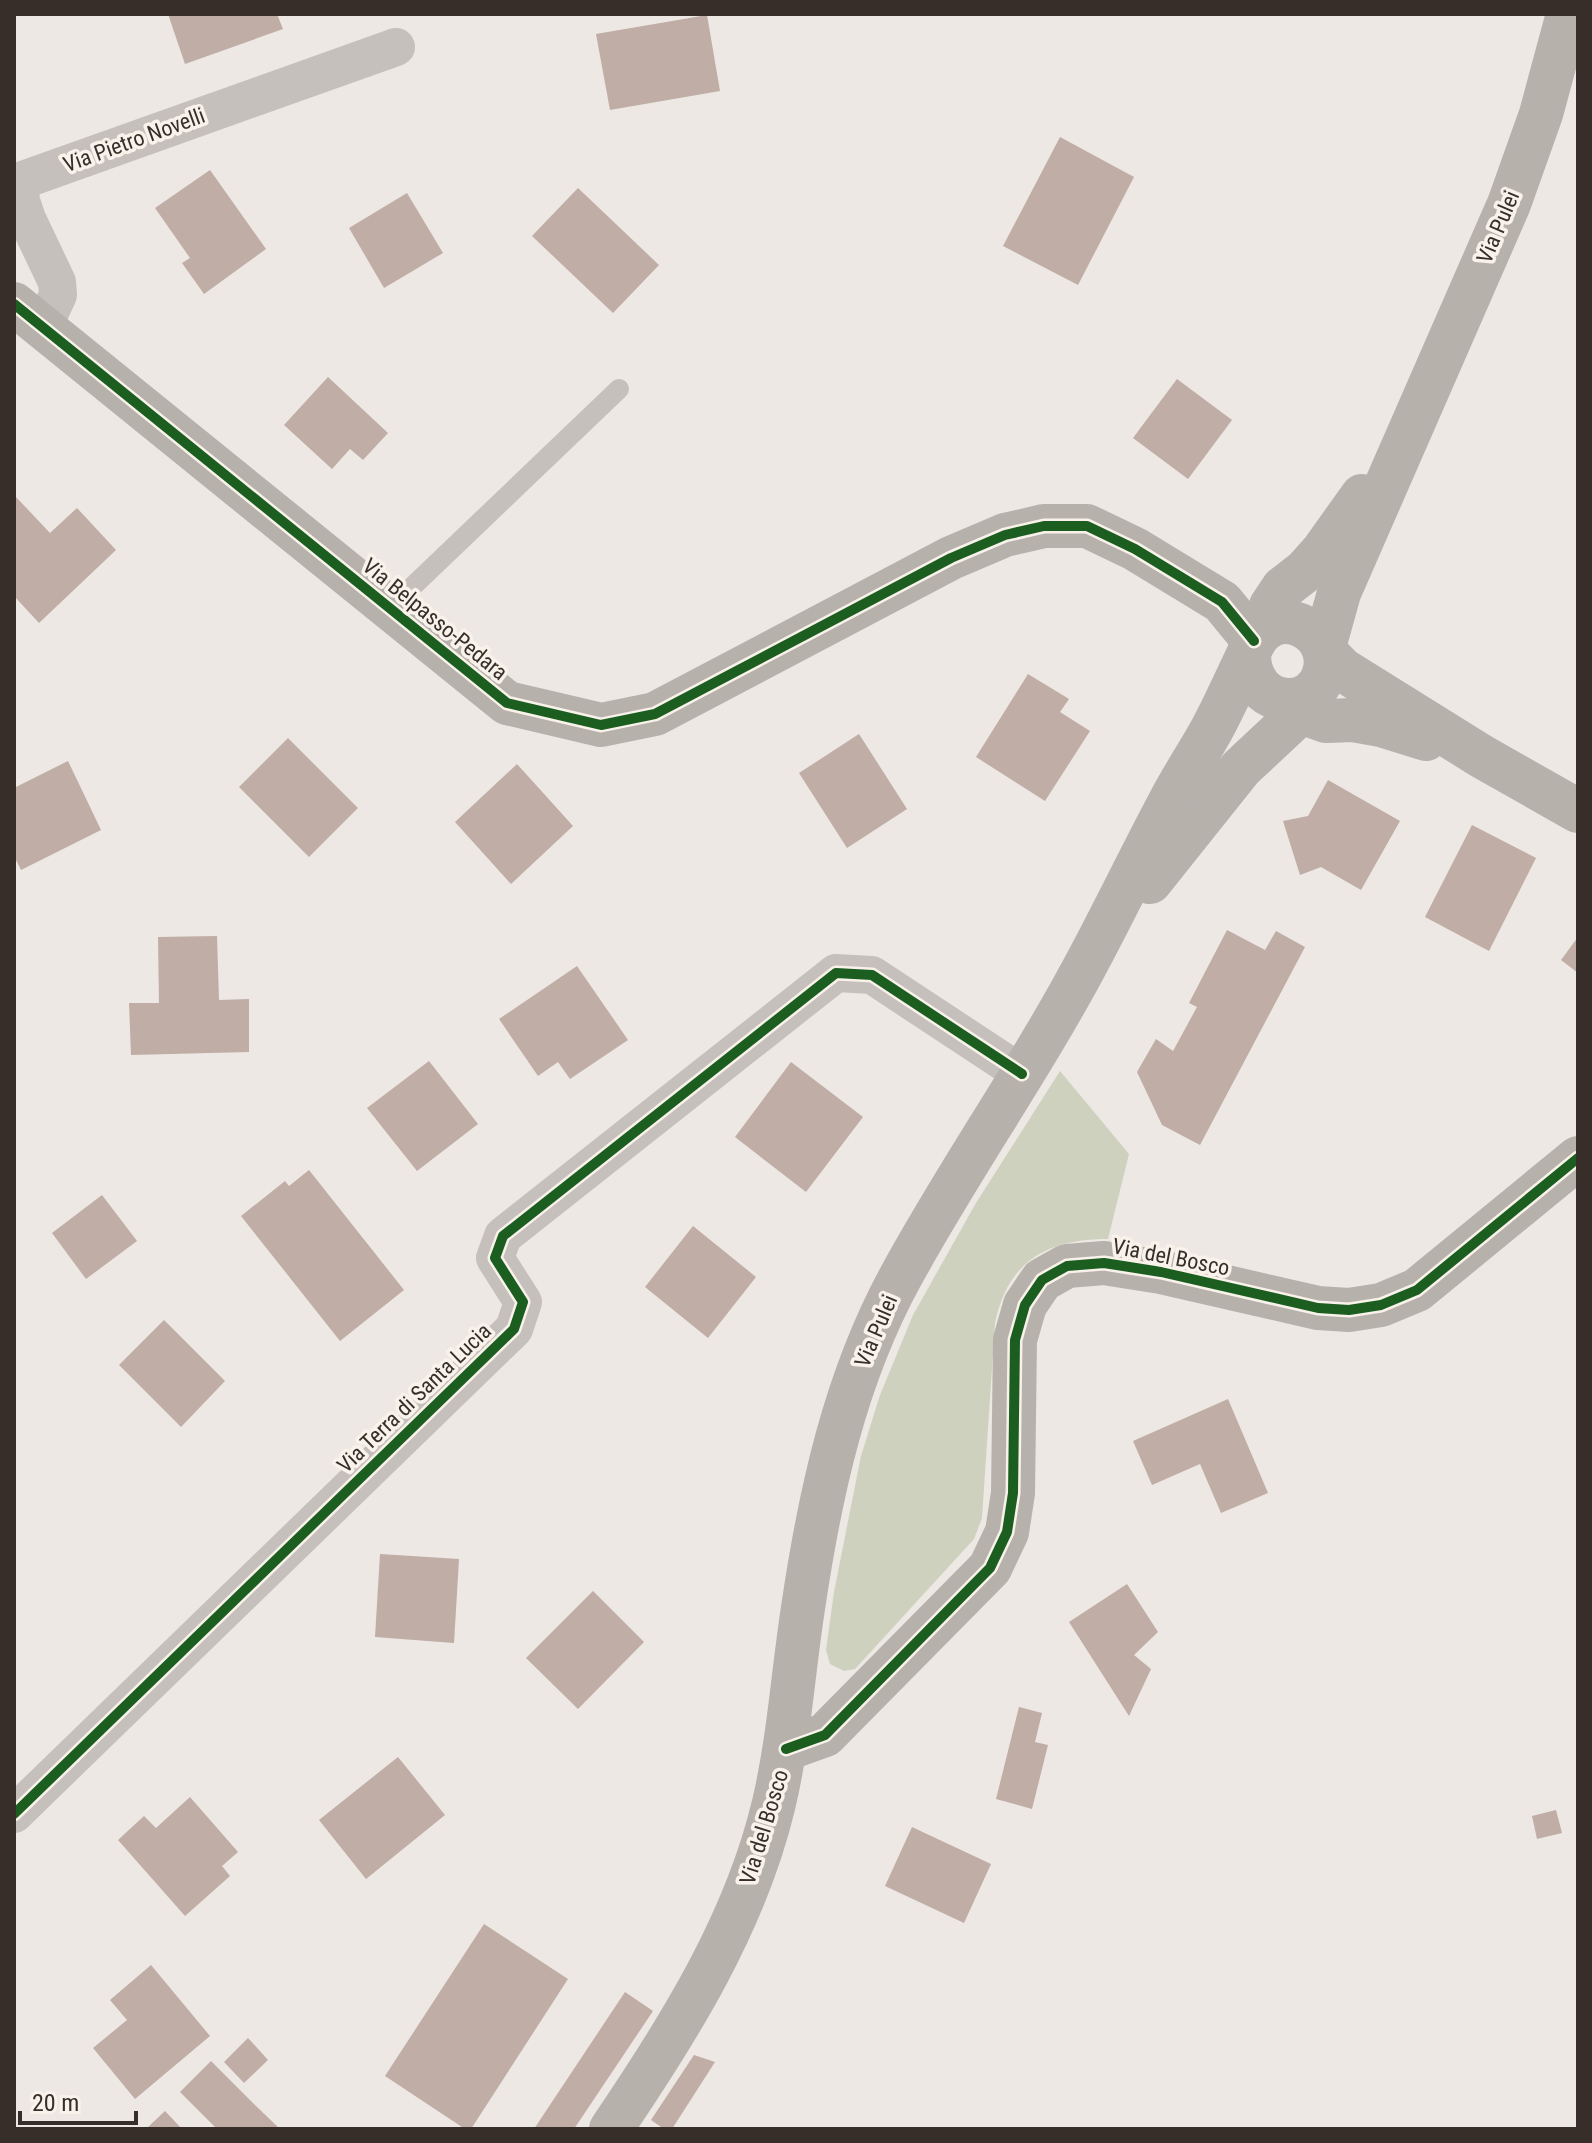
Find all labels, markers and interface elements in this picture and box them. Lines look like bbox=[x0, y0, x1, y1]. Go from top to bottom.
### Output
street label: Via Pietro Novelli bbox=[60, 103, 208, 177]
street label: Via Pulei bbox=[1472, 187, 1524, 267]
street label: Via Belpasso-Pedara bbox=[358, 553, 512, 685]
street label: Via del Bosco bbox=[1110, 1233, 1232, 1281]
street label: Via Pulei bbox=[850, 1291, 902, 1371]
street label: Via Terra di Santa Lucia bbox=[332, 1318, 496, 1478]
street label: Via del Bosco bbox=[735, 1767, 793, 1887]
scale bar bbox=[20, 2075, 136, 2125]
text: 20 m bbox=[32, 2089, 79, 2117]

